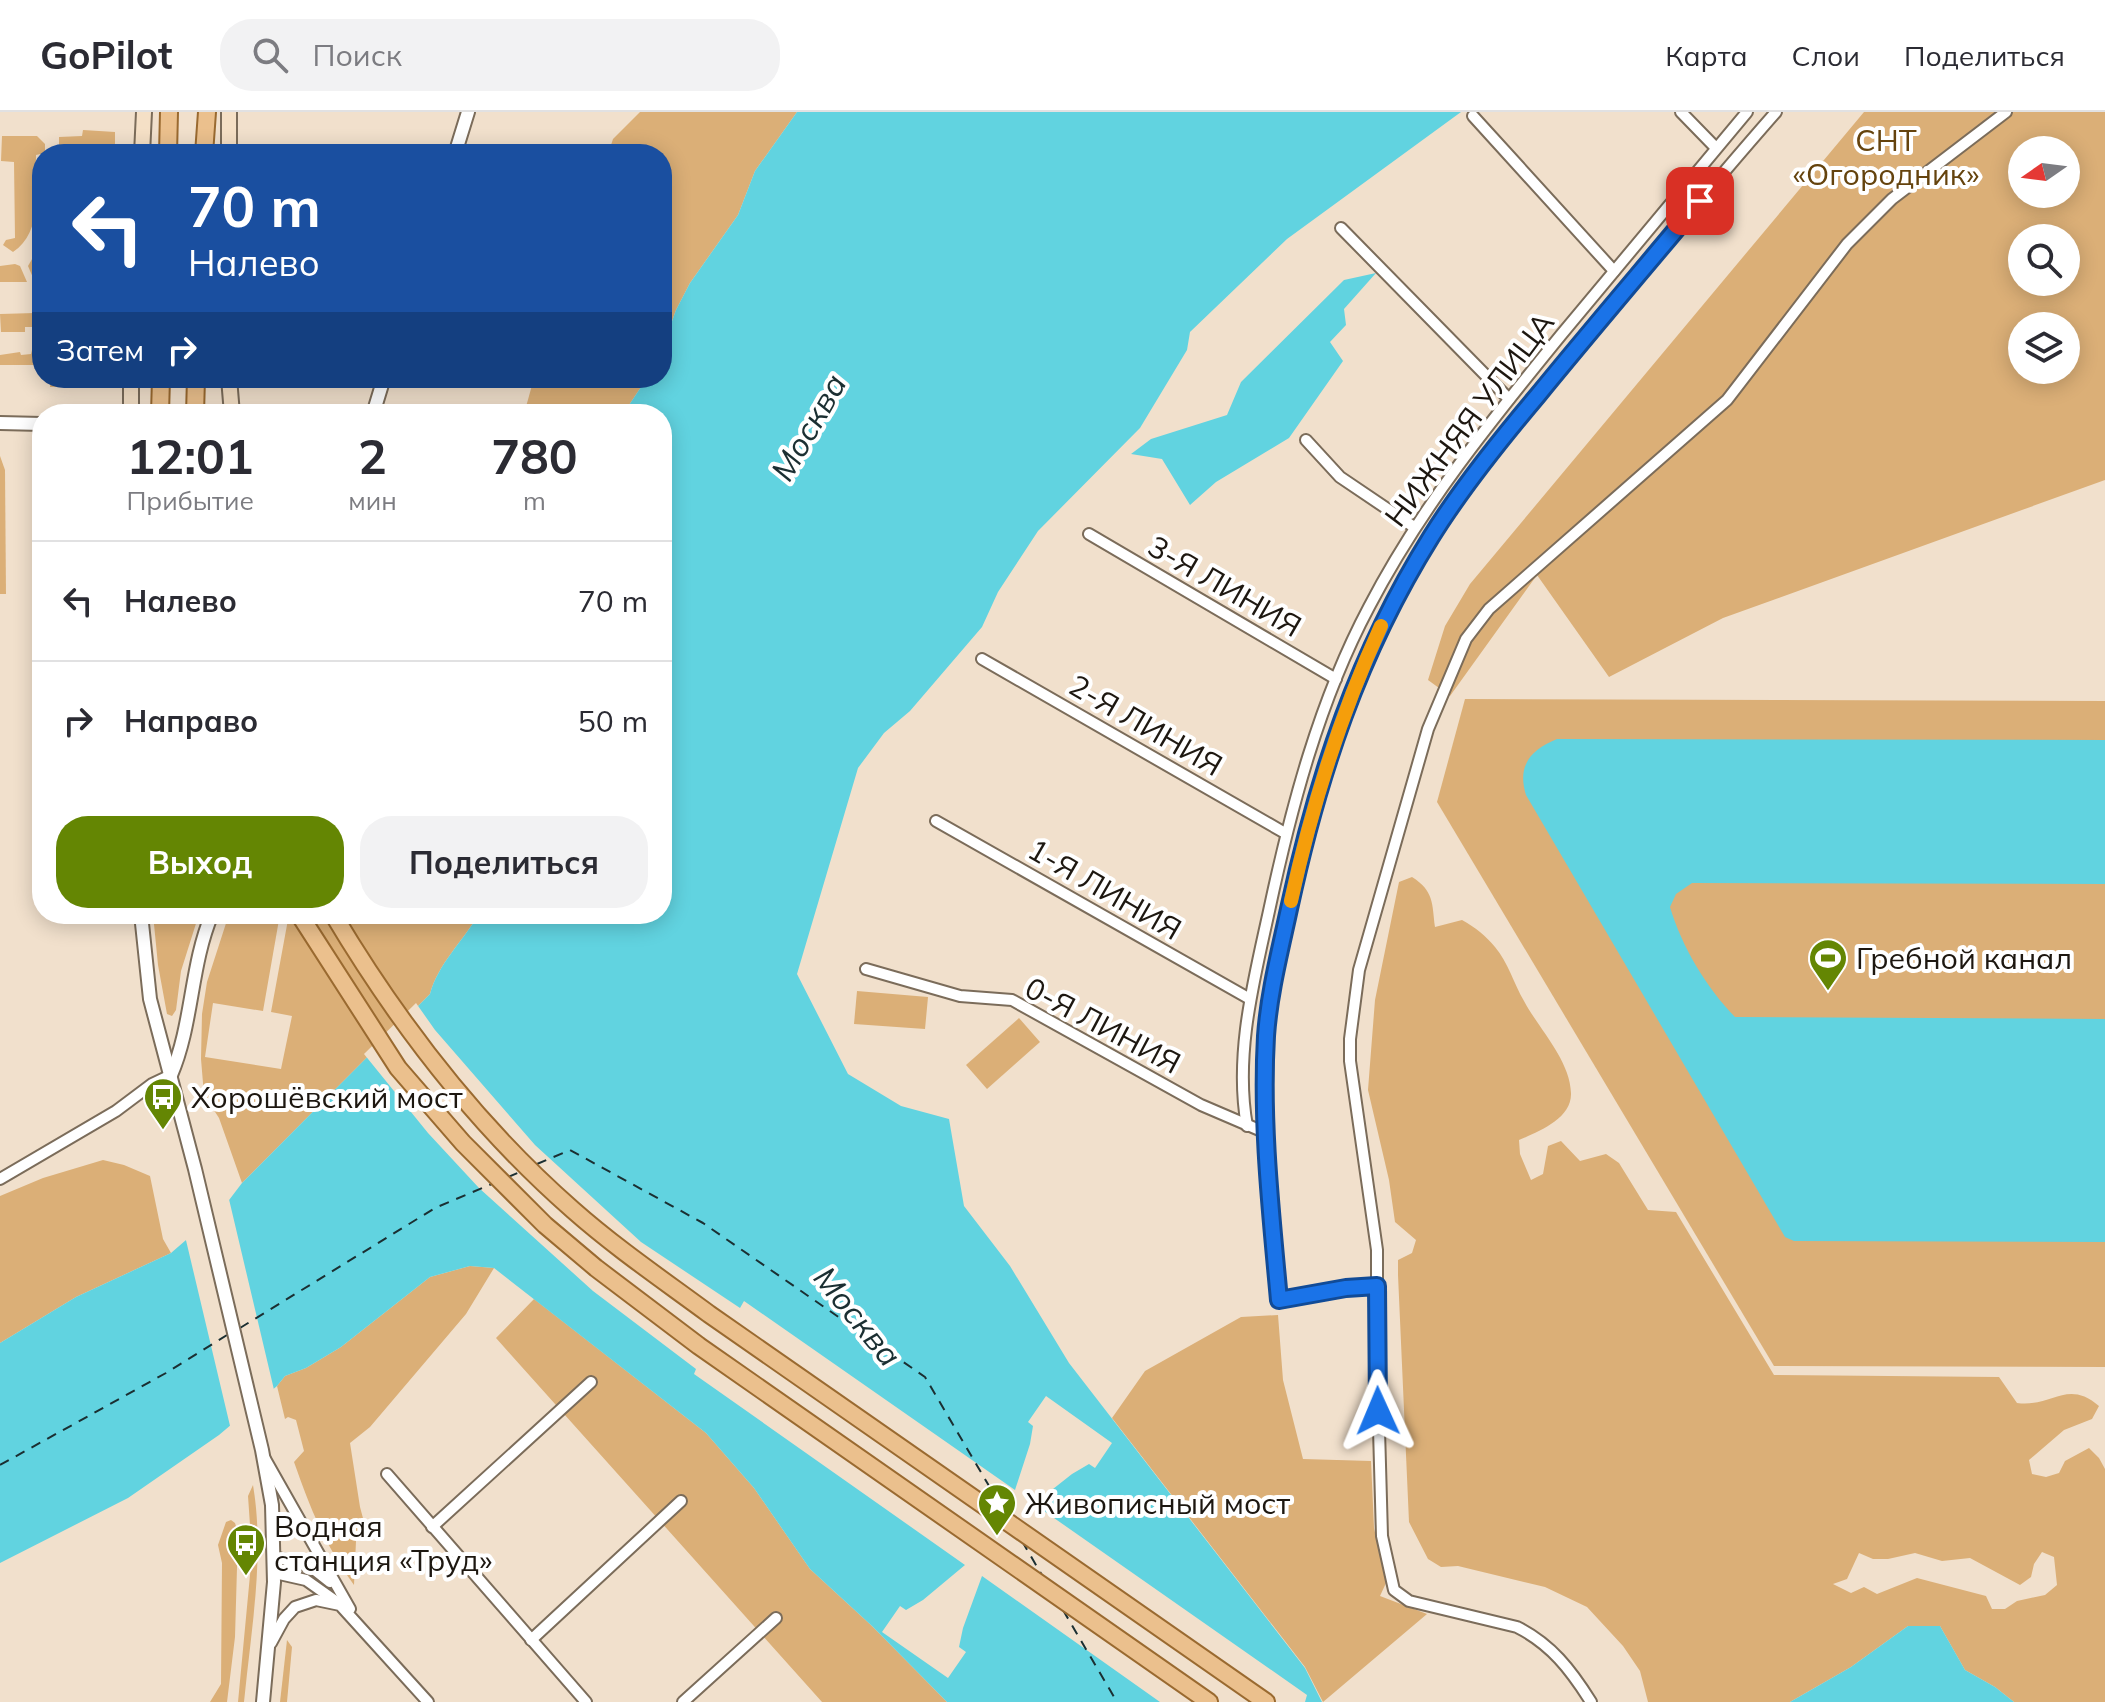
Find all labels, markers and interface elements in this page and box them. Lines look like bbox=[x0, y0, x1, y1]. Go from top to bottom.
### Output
search box bbox=[220, 19, 780, 91]
text: GoPilot bbox=[40, 31, 172, 79]
icon: search bbox=[248, 33, 292, 77]
text: Поиск bbox=[312, 36, 402, 74]
text: Карта bbox=[1665, 38, 1748, 73]
text: Слои bbox=[1792, 38, 1860, 73]
text: Поделиться bbox=[1904, 38, 2065, 73]
park label: СНТ «Огородник» bbox=[1793, 121, 1979, 193]
north arrow bbox=[2008, 136, 2080, 208]
map controls bbox=[2008, 136, 2080, 384]
pin bbox=[1666, 167, 1734, 235]
text: 70 m bbox=[188, 171, 321, 241]
icon: left bbox=[56, 176, 160, 280]
icon: arrive bbox=[1678, 179, 1722, 223]
button: search bbox=[2008, 224, 2080, 296]
text: Налево bbox=[188, 240, 320, 285]
street label: НИЖНЯЯ УЛИЦА bbox=[1376, 304, 1562, 534]
button: layers bbox=[2008, 312, 2080, 384]
icon: right bbox=[160, 328, 204, 372]
text: Затем bbox=[56, 331, 144, 369]
water label: Москва bbox=[761, 366, 855, 488]
text: 12:01 bbox=[127, 426, 254, 486]
text: 2 bbox=[358, 426, 387, 486]
text: 780 bbox=[491, 426, 578, 486]
text: Прибытие bbox=[126, 484, 254, 517]
text: мин bbox=[348, 484, 397, 517]
text: m bbox=[523, 484, 546, 517]
street label: 3-Я ЛИНИЯ bbox=[1142, 527, 1308, 645]
icon: left bbox=[56, 579, 100, 623]
text: Налево bbox=[124, 582, 237, 620]
text: 70 m bbox=[578, 582, 648, 620]
street label: 2-Я ЛИНИЯ bbox=[1063, 666, 1229, 784]
icon: right bbox=[56, 699, 100, 743]
text: Направо bbox=[124, 702, 258, 740]
text: 50 m bbox=[578, 702, 648, 740]
button: Выход bbox=[56, 816, 344, 908]
button: Поделиться bbox=[360, 816, 648, 908]
street label: 1-Я ЛИНИЯ bbox=[1022, 830, 1188, 948]
sports icon: Гребной канал bbox=[1807, 937, 1849, 992]
place label: Гребной канал bbox=[1856, 939, 2072, 977]
street label: 0-Я ЛИНИЯ bbox=[1019, 968, 1187, 1082]
bus stop icon: Хорошёвский мост bbox=[142, 1076, 184, 1131]
place label: Хорошёвский мост bbox=[191, 1078, 463, 1116]
water label: Москва bbox=[806, 1258, 910, 1374]
position arrow bbox=[1336, 1369, 1420, 1453]
place icon: Живописный мост bbox=[976, 1482, 1018, 1537]
place label: Живописный мост bbox=[1025, 1484, 1290, 1522]
place label: Водная станция «Труд» bbox=[274, 1507, 492, 1579]
bus stop icon: Водная станция «Труд» bbox=[225, 1522, 267, 1577]

